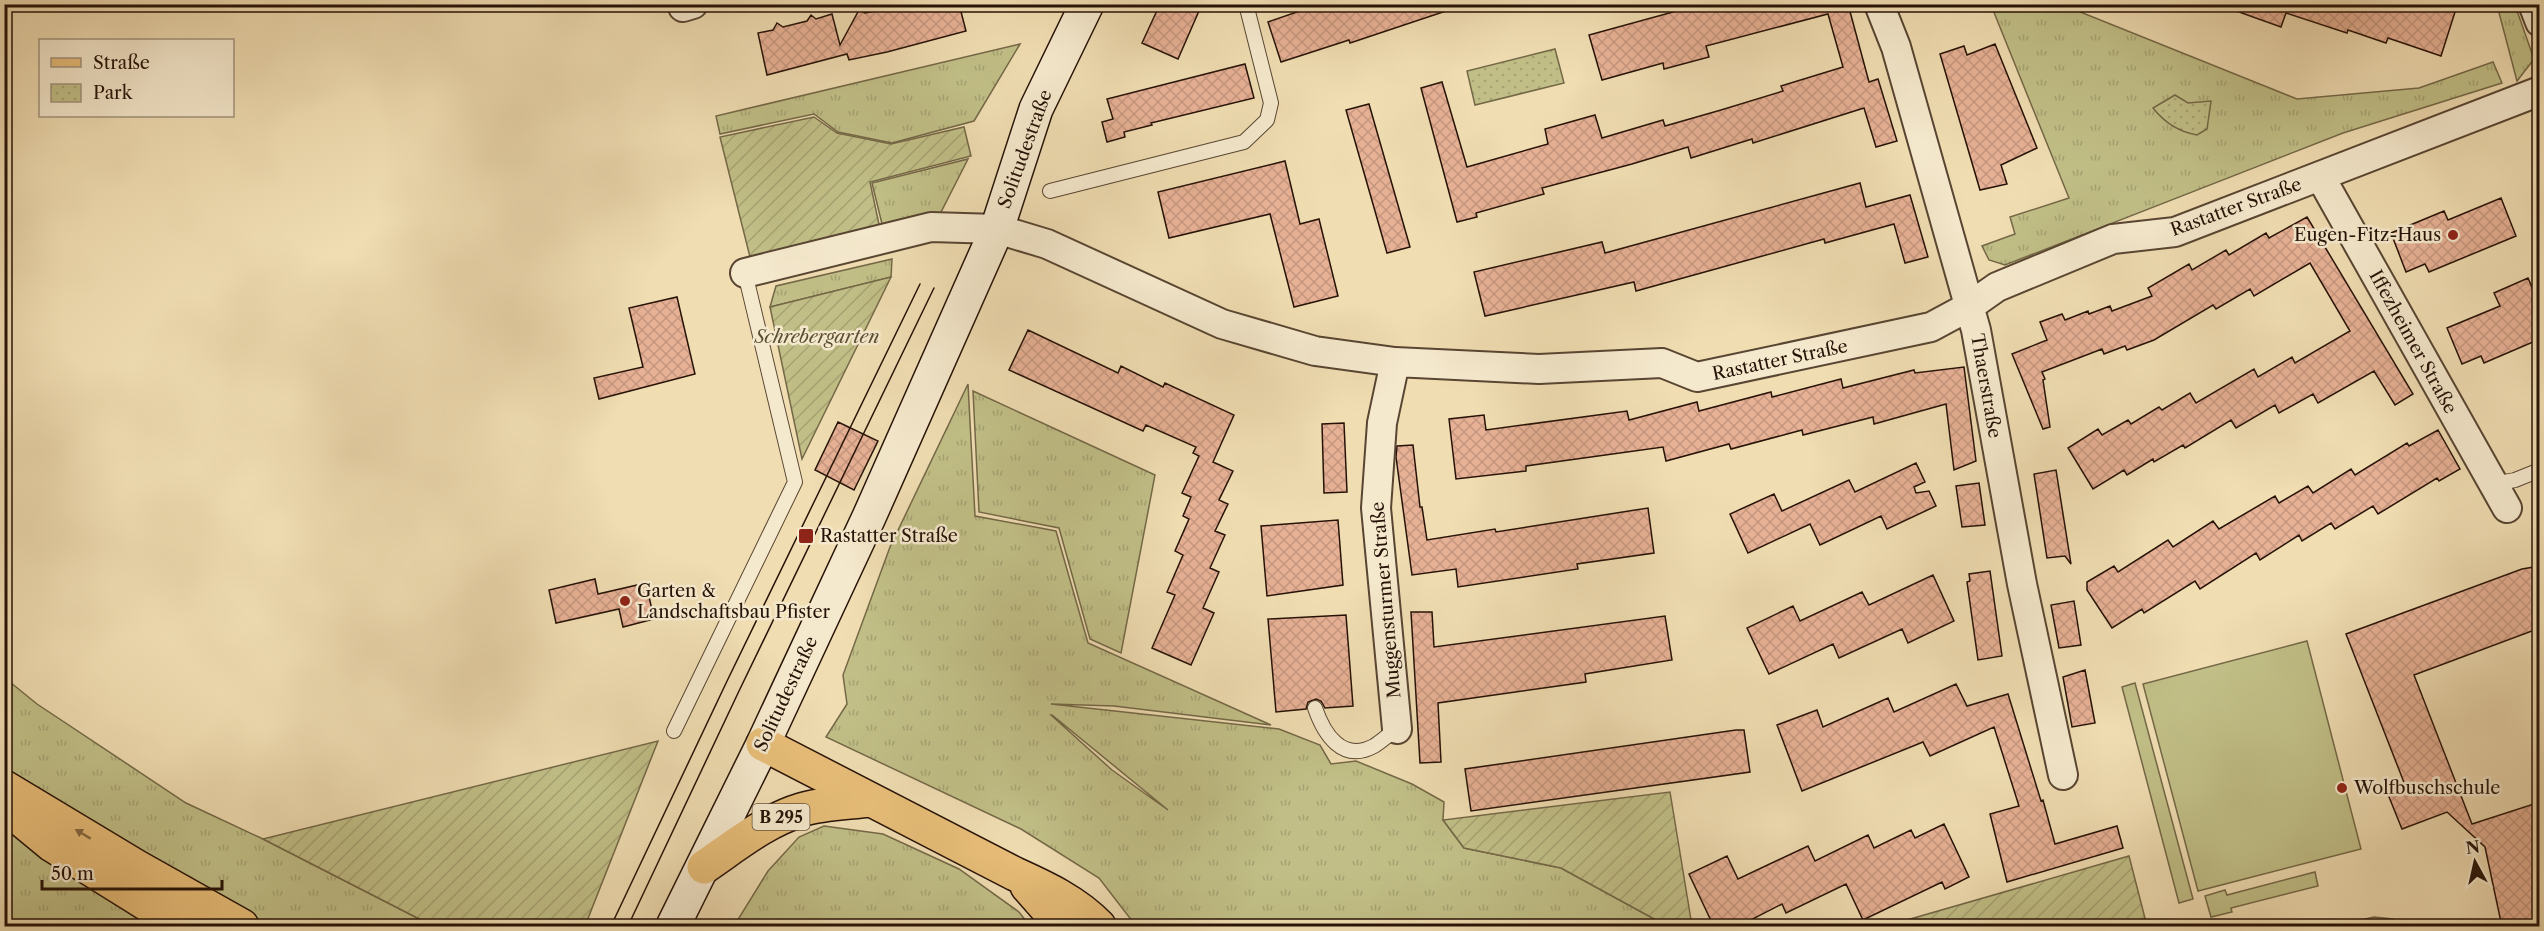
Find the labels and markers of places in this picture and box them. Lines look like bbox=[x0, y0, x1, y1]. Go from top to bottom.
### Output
place label: Eugen-Fitz-Haus bbox=[2294, 224, 2441, 246]
marker: Eugen-Fitz-Haus bbox=[2446, 228, 2460, 242]
place label: Rastatter Straße bbox=[820, 525, 958, 547]
marker: Rastatter Straße bbox=[797, 527, 815, 545]
place label: Garten & Landschaftsbau Pfister bbox=[637, 580, 831, 623]
marker: Garten & Landschaftsbau Pfister bbox=[618, 594, 632, 608]
place label: Wolfbuschschule bbox=[2353, 777, 2500, 799]
marker: Wolfbuschschule bbox=[2335, 781, 2349, 795]

